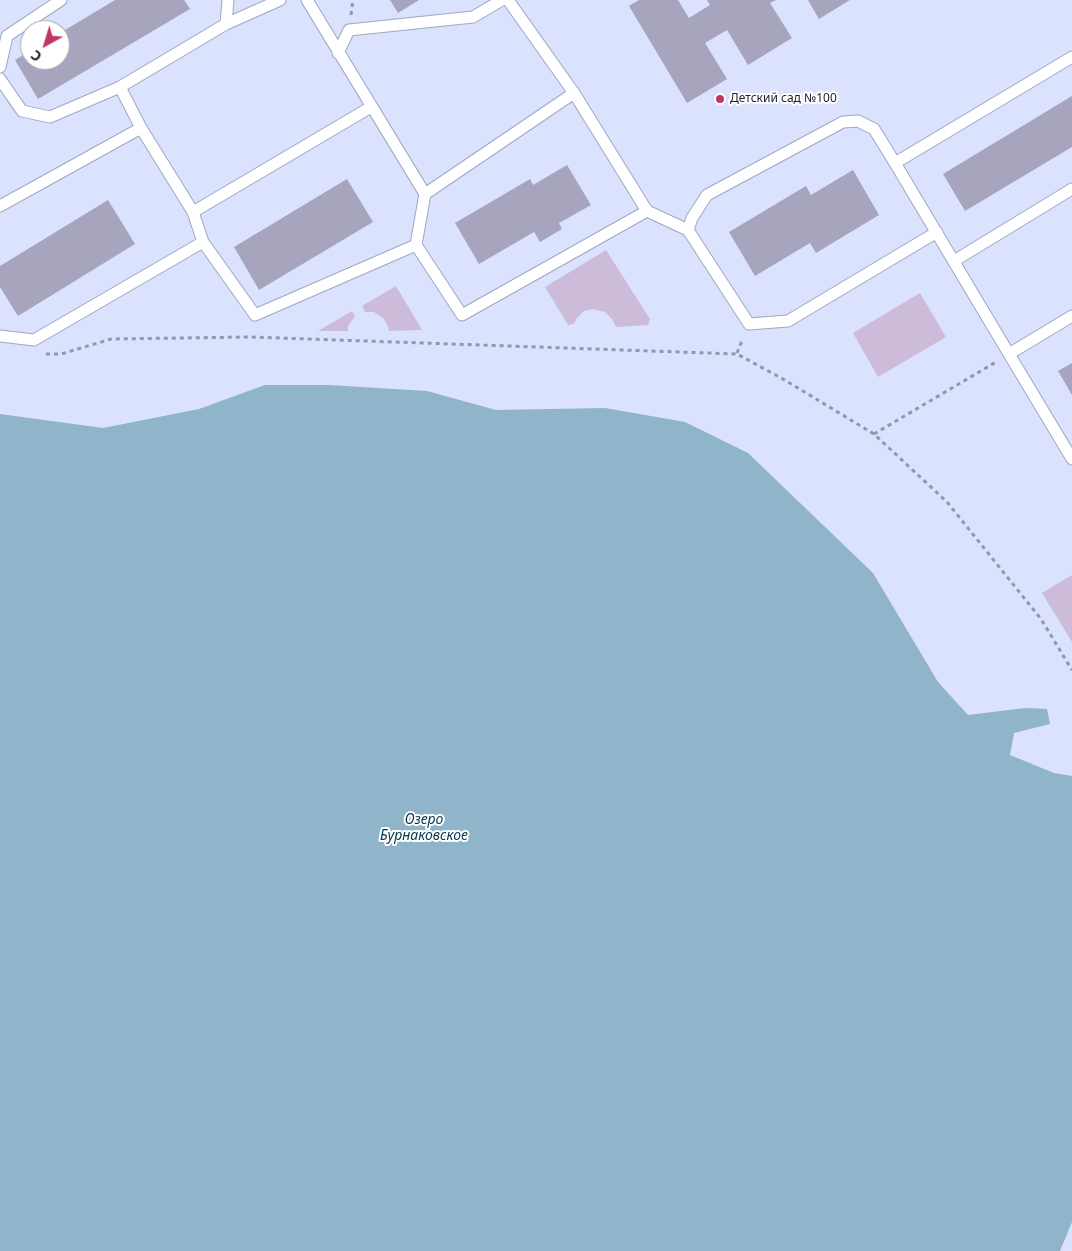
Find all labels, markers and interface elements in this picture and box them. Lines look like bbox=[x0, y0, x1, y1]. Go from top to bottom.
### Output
north arrow bbox=[20, 20, 70, 70]
text: С bbox=[26, 46, 45, 66]
place label: Детский сад №100 bbox=[730, 92, 837, 106]
marker: Детский сад №100 bbox=[714, 93, 726, 105]
water label: Озеро Бурнаковское bbox=[380, 812, 468, 844]

